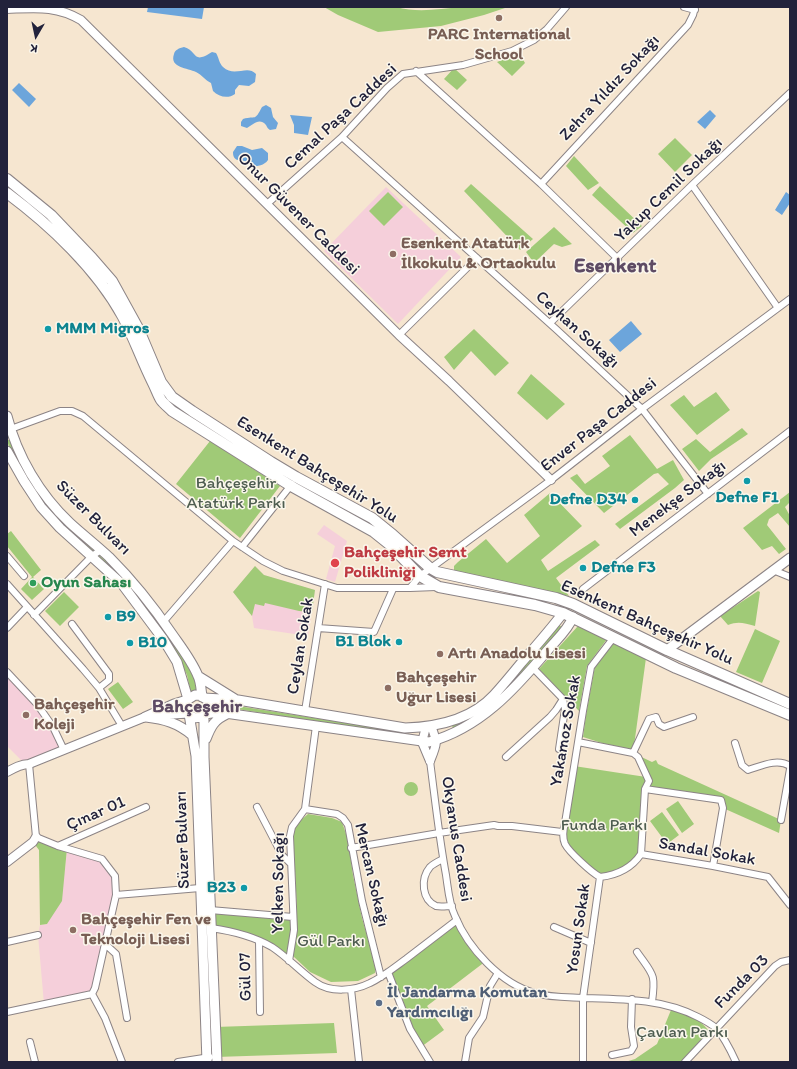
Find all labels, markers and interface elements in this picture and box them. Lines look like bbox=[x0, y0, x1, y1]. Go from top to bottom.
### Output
marker: PARC International School bbox=[494, 13, 504, 23]
north arrow bbox=[16, 16, 56, 56]
place label: PARC International School bbox=[428, 25, 570, 65]
street label: Zehra Yıldız Sokağı bbox=[556, 31, 664, 145]
text: K bbox=[30, 41, 39, 55]
street label: Cemal Paşa Caddesi bbox=[281, 60, 401, 174]
street label: Yakup Cemil Sokağı bbox=[611, 133, 727, 247]
street label: Onur Güvener Caddesi bbox=[233, 149, 363, 279]
place label: Esenkent Atatürk İlkokulu & Ortaokulu bbox=[401, 234, 556, 274]
marker: Esenkent Atatürk İlkokulu & Ortaokulu bbox=[388, 249, 398, 259]
district label: Esenkent bbox=[574, 254, 656, 280]
street label: Ceyhan Sokağı bbox=[531, 287, 623, 373]
place label: MMM Migros bbox=[56, 319, 149, 339]
marker: MMM Migros bbox=[43, 324, 53, 334]
street label: Enver Paşa Caddesi bbox=[537, 373, 661, 477]
street label: Esenkent Bahçeşehir Yolu bbox=[233, 412, 401, 528]
street label: Menekşe Sokağı bbox=[626, 456, 730, 542]
park label: Bahçeşehir Atatürk Parkı bbox=[186, 474, 286, 514]
street label: Süzer Bulvarı bbox=[51, 476, 135, 560]
marker: Defne F1 bbox=[742, 476, 752, 486]
place label: Defne F1 bbox=[715, 488, 779, 508]
place label: Defne D34 bbox=[549, 490, 627, 510]
marker: Defne D34 bbox=[630, 495, 640, 505]
place label: Bahçeşehir Semt Polikliniği bbox=[344, 543, 467, 583]
marker: Bahçeşehir Semt Polikliniği bbox=[329, 557, 341, 569]
place label: Defne F3 bbox=[591, 558, 656, 578]
marker: Defne F3 bbox=[578, 563, 588, 573]
place label: Oyun Sahası bbox=[41, 573, 131, 593]
street label: Esenkent Bahçeşehir Yolu bbox=[558, 576, 736, 670]
marker: Oyun Sahası bbox=[28, 578, 38, 588]
street label: Ceylan Sokak bbox=[283, 596, 319, 696]
place label: B9 bbox=[116, 607, 136, 627]
marker: B9 bbox=[103, 612, 113, 622]
place label: B1 Blok bbox=[335, 632, 391, 652]
place label: B10 bbox=[138, 633, 167, 653]
marker: B1 Blok bbox=[394, 637, 404, 647]
marker: B10 bbox=[125, 638, 135, 648]
place label: Artı Anadolu Lisesi bbox=[448, 644, 586, 664]
marker: Artı Anadolu Lisesi bbox=[435, 649, 445, 659]
place label: Bahçeşehir Uğur Lisesi bbox=[396, 668, 477, 708]
street label: Yakamoz Sokak bbox=[546, 674, 586, 788]
marker: Bahçeşehir Uğur Lisesi bbox=[383, 683, 393, 693]
place label: Bahçeşehir Koleji bbox=[34, 695, 115, 735]
district label: Bahçeşehir bbox=[152, 696, 242, 718]
marker: Bahçeşehir Koleji bbox=[21, 710, 31, 720]
street label: Okyanus Caddesi bbox=[436, 775, 476, 903]
street label: Süzer Bulvarı bbox=[171, 791, 195, 889]
street label: Çınar 01 bbox=[63, 792, 129, 836]
park label: Funda Parkı bbox=[561, 816, 647, 836]
street label: Mercan Sokağı bbox=[349, 821, 393, 929]
street label: Yelken Sokağı bbox=[268, 832, 290, 934]
street label: Sandal Sokak bbox=[657, 833, 757, 871]
place label: B23 bbox=[207, 878, 236, 898]
street label: Yosun Sokak bbox=[563, 882, 595, 976]
marker: B23 bbox=[239, 883, 249, 893]
place label: Bahçeşehir Fen ve Teknoloji Lisesi bbox=[81, 910, 211, 950]
marker: Bahçeşehir Fen ve Teknoloji Lisesi bbox=[68, 925, 78, 935]
park label: Gül Parkı bbox=[297, 932, 365, 952]
street label: Funda 03 bbox=[711, 951, 773, 1013]
street label: Gül 07 bbox=[235, 952, 257, 1002]
place label: İl Jandarma Komutan Yardımcılığı bbox=[387, 983, 547, 1023]
marker: İl Jandarma Komutan Yardımcılığı bbox=[374, 998, 384, 1008]
park label: Çavlan Parkı bbox=[636, 1023, 728, 1043]

